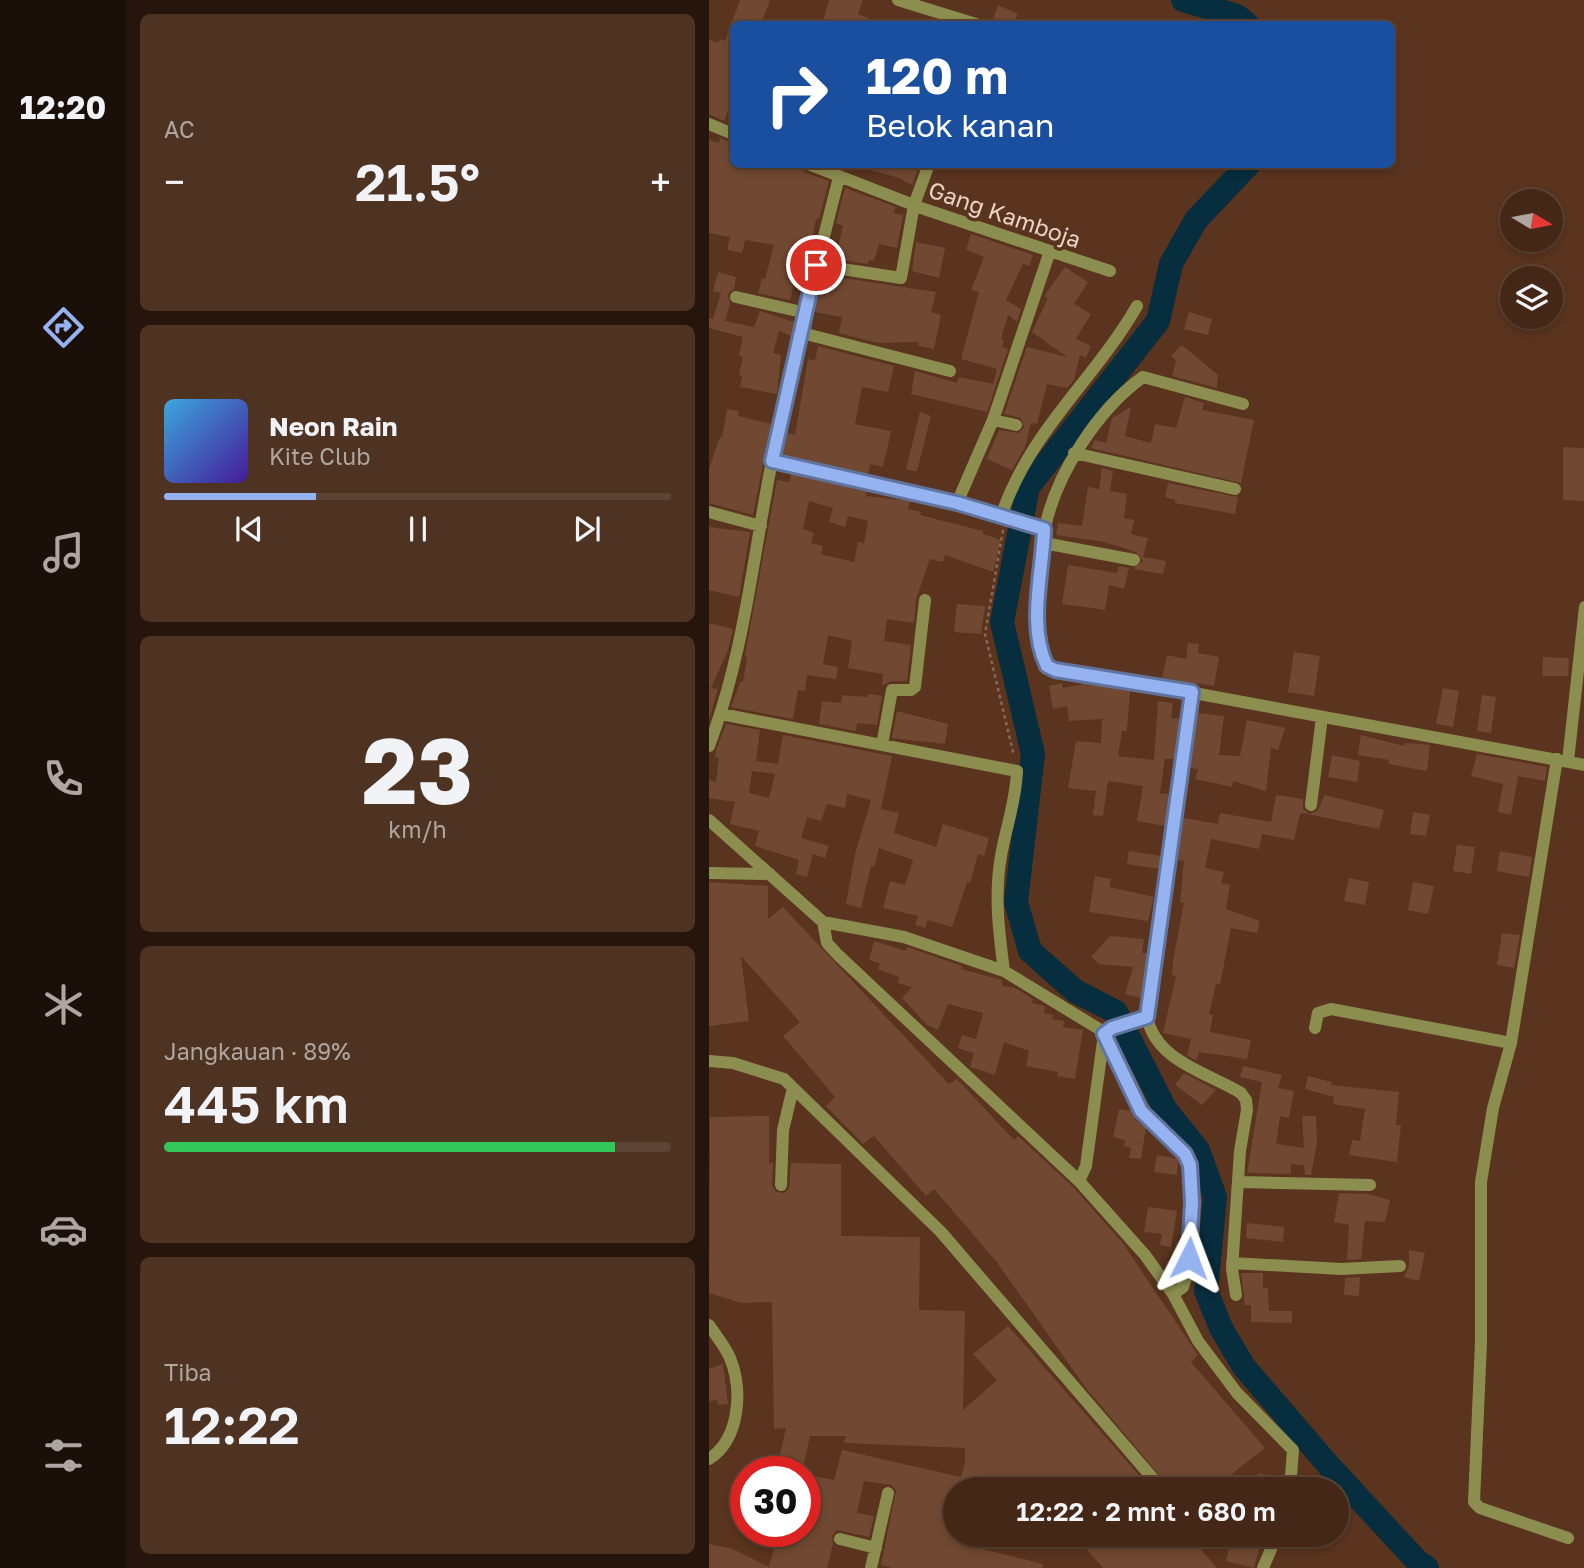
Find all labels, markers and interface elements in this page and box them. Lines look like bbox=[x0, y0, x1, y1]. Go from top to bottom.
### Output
text: 120 m bbox=[866, 46, 1008, 105]
icon: right bbox=[751, 49, 842, 140]
text: 12:20 bbox=[20, 88, 106, 126]
text: Belok kanan bbox=[866, 106, 1054, 144]
text: AC bbox=[164, 115, 195, 143]
text: 21.5° bbox=[355, 150, 480, 212]
text: − bbox=[164, 159, 185, 204]
text: + bbox=[650, 159, 671, 204]
street label: Gang Kamboja bbox=[925, 175, 1085, 253]
north arrow bbox=[1500, 189, 1563, 252]
map controls bbox=[1500, 189, 1563, 329]
pin bbox=[786, 235, 846, 295]
icon: arrive bbox=[797, 246, 835, 284]
button: layers bbox=[1500, 266, 1563, 329]
icon: directions bbox=[39, 303, 88, 352]
text: Neon Rain bbox=[269, 411, 398, 442]
text: Kite Club bbox=[269, 442, 370, 470]
icon: previous bbox=[230, 510, 268, 548]
icon: pause bbox=[399, 510, 437, 548]
icon: next bbox=[568, 510, 606, 548]
icon: music bbox=[39, 528, 88, 577]
text: 23 bbox=[362, 715, 473, 824]
icon: phone bbox=[39, 754, 88, 803]
text: km/h bbox=[388, 815, 447, 843]
icon: climate bbox=[39, 980, 88, 1029]
text: Jangkauan · 89% bbox=[164, 1037, 351, 1065]
text: 445 km bbox=[164, 1072, 349, 1134]
icon: car bbox=[39, 1205, 88, 1254]
position arrow bbox=[1152, 1221, 1226, 1295]
text: Tiba bbox=[164, 1358, 212, 1386]
text: 12:22 bbox=[164, 1393, 300, 1455]
icon: filters bbox=[39, 1431, 88, 1480]
speed limit sign: 30 bbox=[730, 1456, 821, 1547]
text: 12:22 · 2 mnt · 680 m bbox=[1016, 1496, 1276, 1527]

